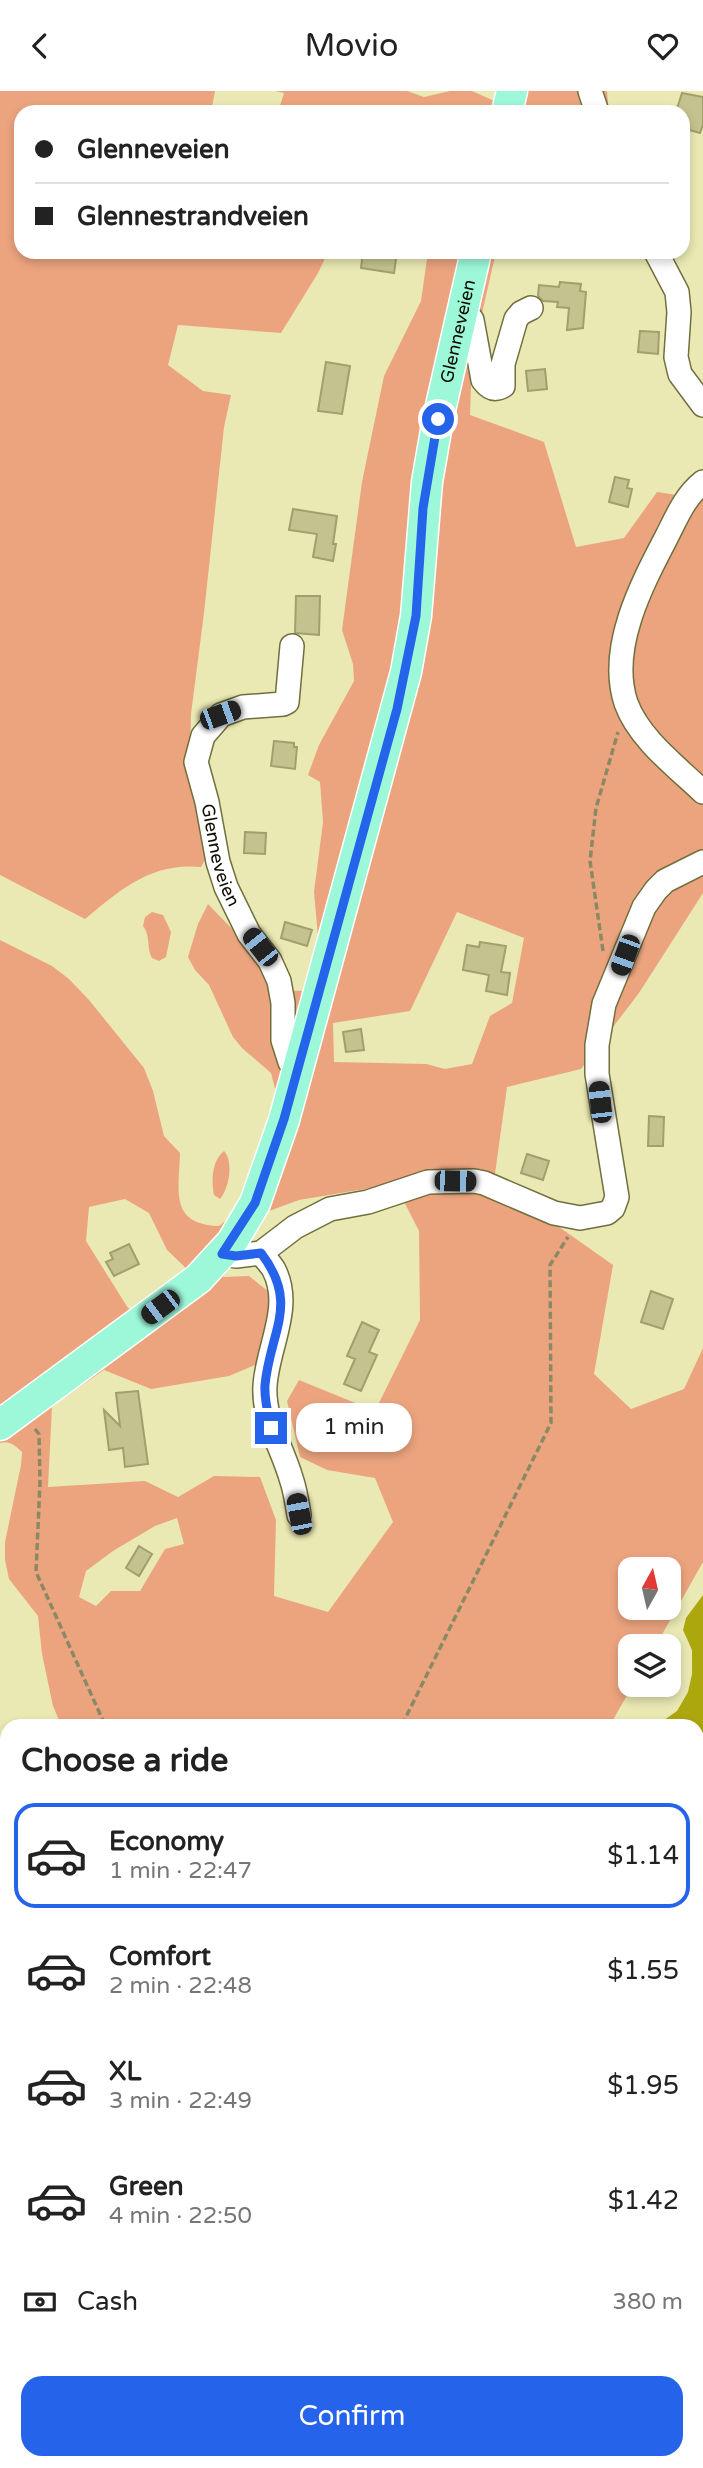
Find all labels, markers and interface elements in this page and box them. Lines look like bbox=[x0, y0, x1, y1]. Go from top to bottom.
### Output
icon: back bbox=[21, 27, 59, 65]
text: Movio bbox=[304, 27, 399, 65]
icon: heart bbox=[644, 27, 682, 65]
text: Glenneveien bbox=[77, 134, 229, 165]
text: Glennestrandveien bbox=[77, 201, 309, 232]
street label: Glenneveien bbox=[436, 277, 480, 385]
route start bbox=[422, 403, 454, 435]
car bbox=[197, 698, 244, 732]
street label: Glenneveien bbox=[197, 802, 245, 910]
car bbox=[239, 924, 282, 970]
car bbox=[608, 932, 643, 978]
car bbox=[588, 1080, 613, 1124]
car bbox=[434, 1170, 477, 1192]
car bbox=[137, 1286, 184, 1328]
callout: 1 min bbox=[296, 1403, 411, 1453]
route end bbox=[255, 1412, 287, 1444]
text: 1 min bbox=[323, 1413, 385, 1441]
car bbox=[285, 1491, 314, 1537]
north arrow bbox=[618, 1557, 681, 1621]
map controls bbox=[618, 1557, 681, 1697]
button: layers bbox=[618, 1634, 681, 1697]
text: Choose a ride bbox=[21, 1742, 228, 1780]
icon: car bbox=[25, 1824, 88, 1887]
text: Economy bbox=[109, 1826, 224, 1857]
text: $1.14 bbox=[607, 1840, 679, 1871]
text: 1 min · 22:47 bbox=[109, 1857, 252, 1885]
icon: car bbox=[25, 1939, 88, 2002]
text: Comfort bbox=[109, 1941, 211, 1972]
text: $1.55 bbox=[607, 1955, 679, 1986]
text: 2 min · 22:48 bbox=[109, 1972, 252, 2000]
icon: car bbox=[25, 2054, 88, 2117]
text: XL bbox=[109, 2056, 141, 2087]
text: $1.95 bbox=[607, 2070, 679, 2101]
text: 3 min · 22:49 bbox=[109, 2087, 252, 2115]
icon: car bbox=[25, 2169, 88, 2232]
text: Green bbox=[109, 2171, 184, 2202]
text: $1.42 bbox=[608, 2185, 679, 2216]
text: 4 min · 22:50 bbox=[109, 2202, 252, 2230]
icon: cash bbox=[21, 2283, 59, 2321]
text: Cash bbox=[77, 2286, 138, 2317]
text: 380 m bbox=[613, 2288, 683, 2316]
button: Confirm bbox=[21, 2376, 683, 2456]

